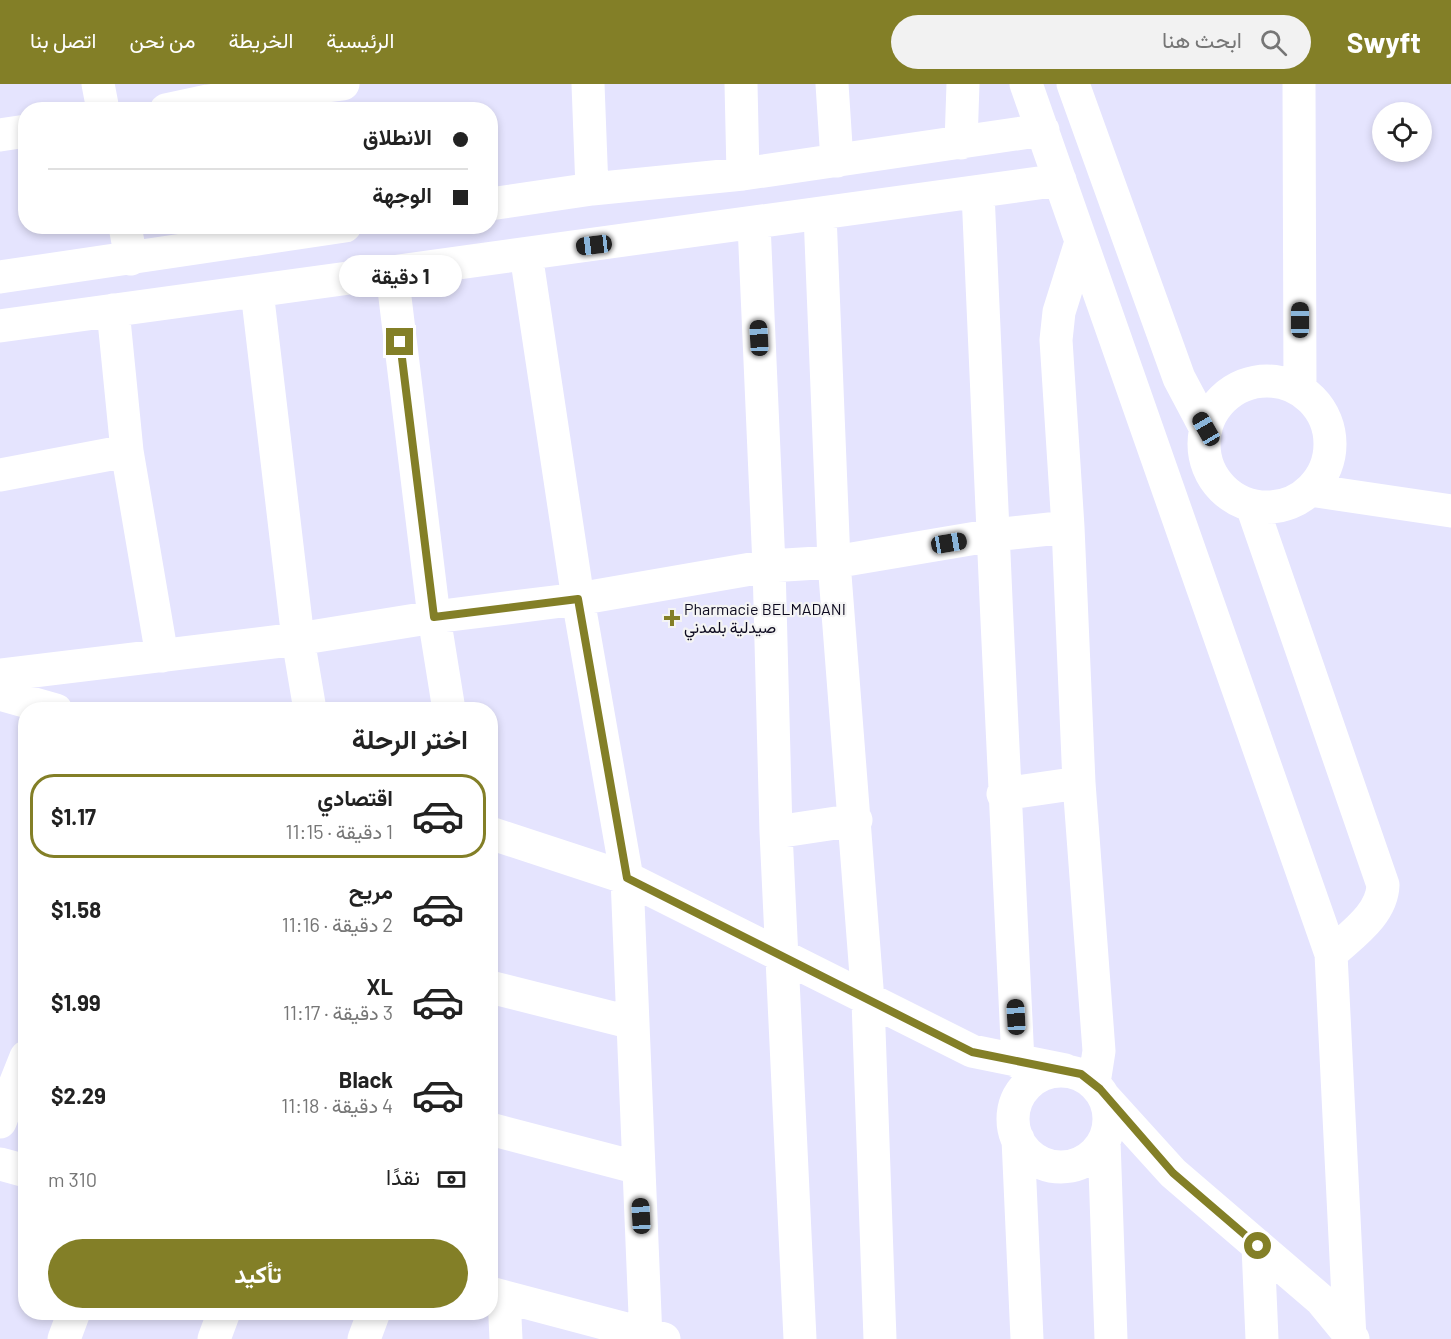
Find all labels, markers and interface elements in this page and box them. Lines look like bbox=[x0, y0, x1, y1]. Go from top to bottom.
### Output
search box bbox=[891, 15, 1311, 69]
text: Swyft bbox=[1347, 25, 1421, 59]
text: ابحث هنا bbox=[1162, 26, 1242, 52]
icon: search bbox=[1257, 26, 1290, 59]
text: اتصل بنا bbox=[30, 27, 96, 52]
text: من نحن bbox=[129, 27, 195, 52]
text: الخريطة bbox=[228, 27, 293, 52]
text: الرئيسية bbox=[326, 27, 394, 52]
map controls bbox=[1372, 102, 1432, 162]
button: locate bbox=[1372, 102, 1432, 162]
text: الانطلاق bbox=[363, 123, 432, 149]
text: الوجهة bbox=[372, 181, 432, 207]
car bbox=[575, 234, 613, 256]
callout: 1 دقيقة bbox=[338, 255, 462, 297]
text: 1 دقيقة bbox=[371, 264, 430, 288]
car bbox=[1291, 302, 1309, 338]
car bbox=[749, 320, 769, 356]
route end bbox=[386, 328, 413, 355]
car bbox=[1189, 409, 1223, 449]
car bbox=[930, 531, 968, 555]
place label: Pharmacie BELMADANI صيدلية بلمدني bbox=[684, 599, 846, 641]
marker: Pharmacie BELMADANI صيدلية بلمدني bbox=[665, 611, 679, 625]
text: اختر الرحلة bbox=[352, 722, 468, 754]
text: اقتصادي bbox=[317, 784, 393, 810]
icon: car bbox=[411, 789, 465, 843]
text: $1.17 bbox=[51, 803, 96, 829]
text: 1 دقيقة · 11:15 bbox=[285, 819, 393, 843]
text: مريح bbox=[349, 877, 393, 903]
icon: car bbox=[411, 882, 465, 936]
text: $1.58 bbox=[51, 896, 101, 922]
text: 2 دقيقة · 11:16 bbox=[282, 912, 393, 936]
text: XL bbox=[367, 973, 393, 999]
icon: car bbox=[411, 975, 465, 1029]
text: $1.99 bbox=[51, 989, 101, 1015]
car bbox=[1006, 999, 1026, 1035]
text: 3 دقيقة · 11:17 bbox=[283, 1000, 393, 1024]
text: Black bbox=[339, 1066, 393, 1092]
icon: car bbox=[411, 1068, 465, 1122]
text: $2.29 bbox=[51, 1082, 106, 1108]
text: 4 دقيقة · 11:18 bbox=[281, 1093, 393, 1117]
text: نقدًا bbox=[386, 1163, 420, 1189]
icon: cash bbox=[435, 1163, 468, 1196]
text: 310 m bbox=[48, 1167, 97, 1191]
car bbox=[631, 1198, 651, 1234]
route start bbox=[1244, 1232, 1271, 1259]
button: تأكيد bbox=[48, 1239, 468, 1308]

